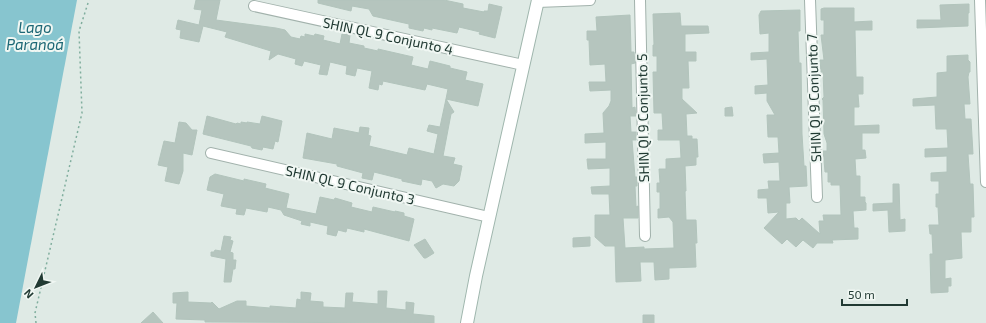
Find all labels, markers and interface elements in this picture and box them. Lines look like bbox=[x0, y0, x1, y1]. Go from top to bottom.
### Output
street label: SHIN QL 9 Conjunto 4 bbox=[321, 13, 455, 58]
water label: Lago Paranoá bbox=[6, 18, 64, 53]
street label: SHIN QI 9 Conjunto 7 bbox=[803, 34, 824, 162]
street label: SHIN QI 9 Conjunto 5 bbox=[633, 53, 652, 183]
street label: SHIN QL 9 Conjunto 3 bbox=[284, 161, 416, 208]
north arrow bbox=[16, 267, 56, 307]
scale bar bbox=[842, 281, 907, 307]
text: N bbox=[21, 287, 36, 302]
text: 50 m bbox=[848, 287, 875, 301]

